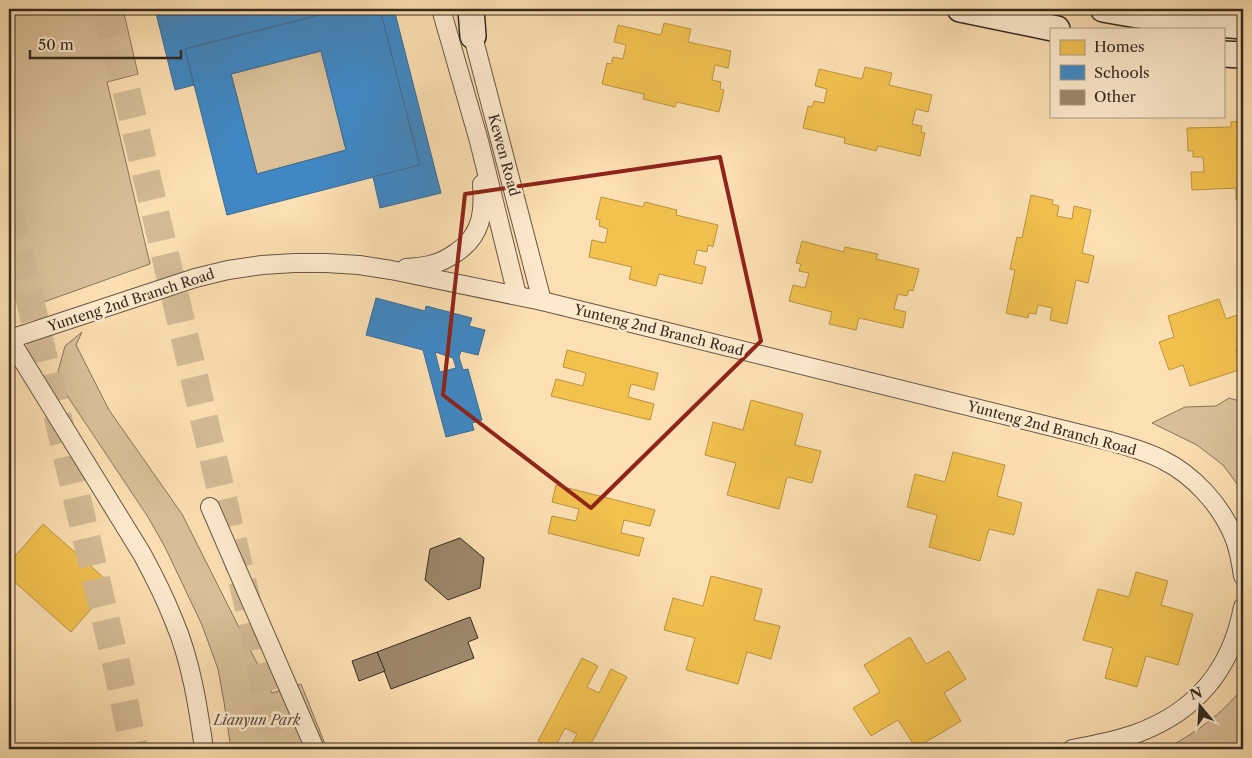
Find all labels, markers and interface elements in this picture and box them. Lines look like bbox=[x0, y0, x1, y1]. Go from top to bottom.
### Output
scale bar bbox=[30, 28, 181, 60]
legend bbox=[1050, 28, 1224, 118]
text: 50 m bbox=[38, 35, 74, 54]
text: Homes bbox=[1094, 37, 1145, 56]
text: Schools bbox=[1094, 63, 1150, 82]
text: Other bbox=[1094, 87, 1137, 106]
street label: Kewen Road bbox=[484, 112, 524, 199]
street label: Yunteng 2nd Branch Road bbox=[44, 264, 217, 336]
street label: Yunteng 2nd Branch Road bbox=[571, 300, 746, 360]
street label: Yunteng 2nd Branch Road bbox=[965, 397, 1139, 459]
north arrow bbox=[1174, 680, 1224, 730]
text: N bbox=[1187, 683, 1205, 704]
park label: Lianyun Park bbox=[212, 711, 301, 729]

